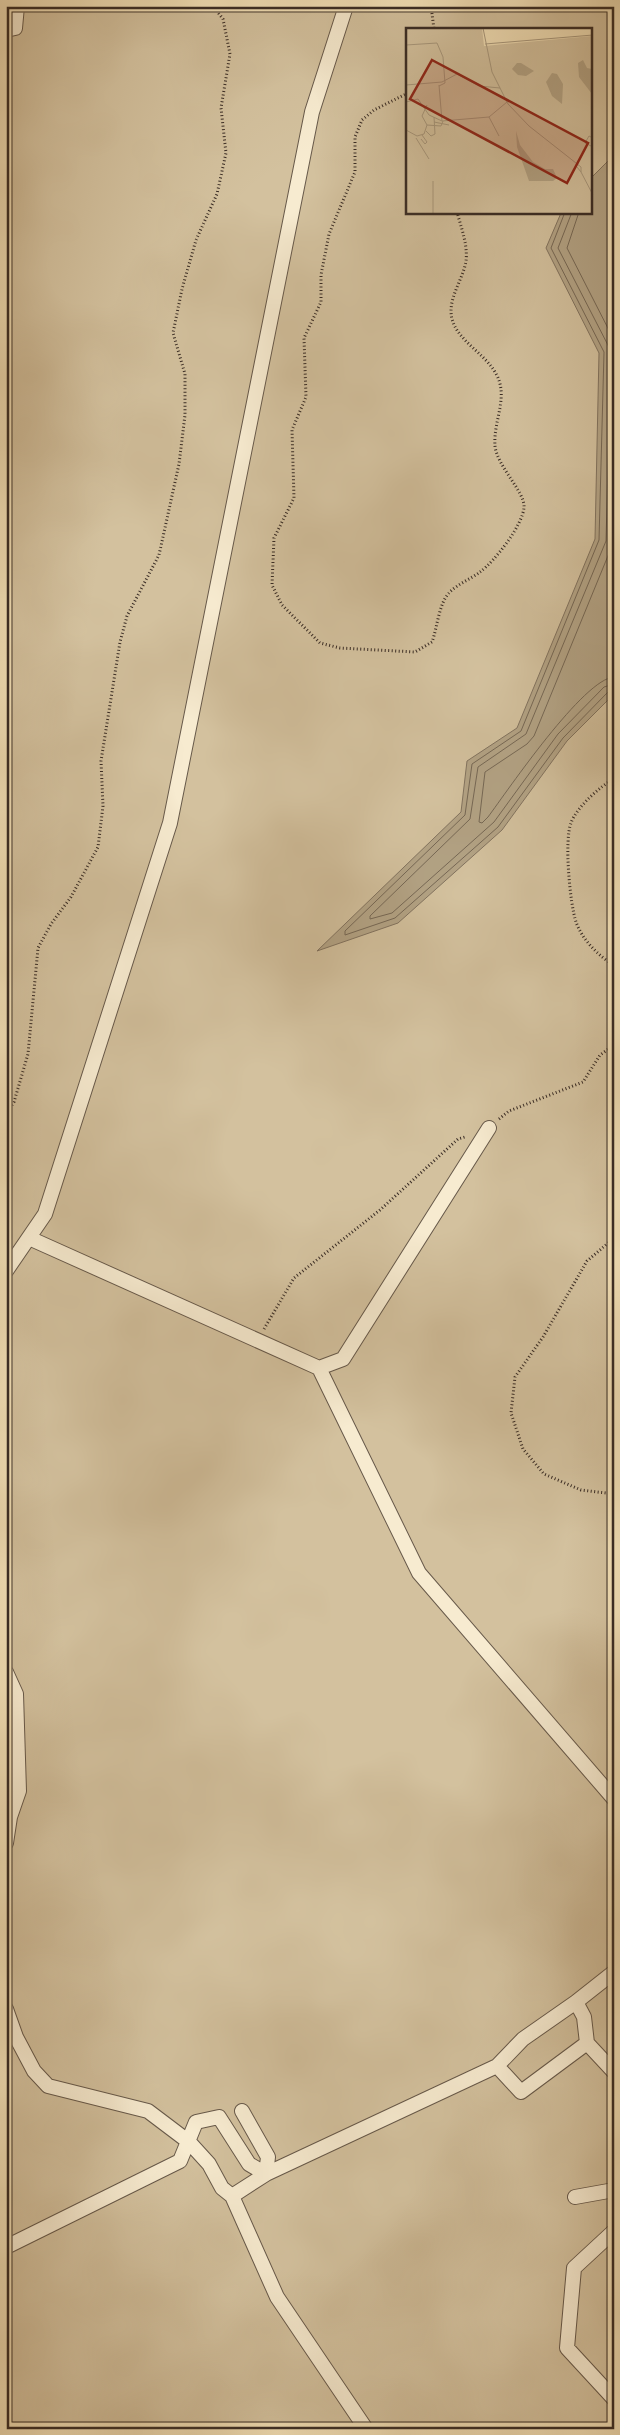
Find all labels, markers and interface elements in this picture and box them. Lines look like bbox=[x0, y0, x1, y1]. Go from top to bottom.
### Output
inset map bbox=[406, 28, 592, 214]

